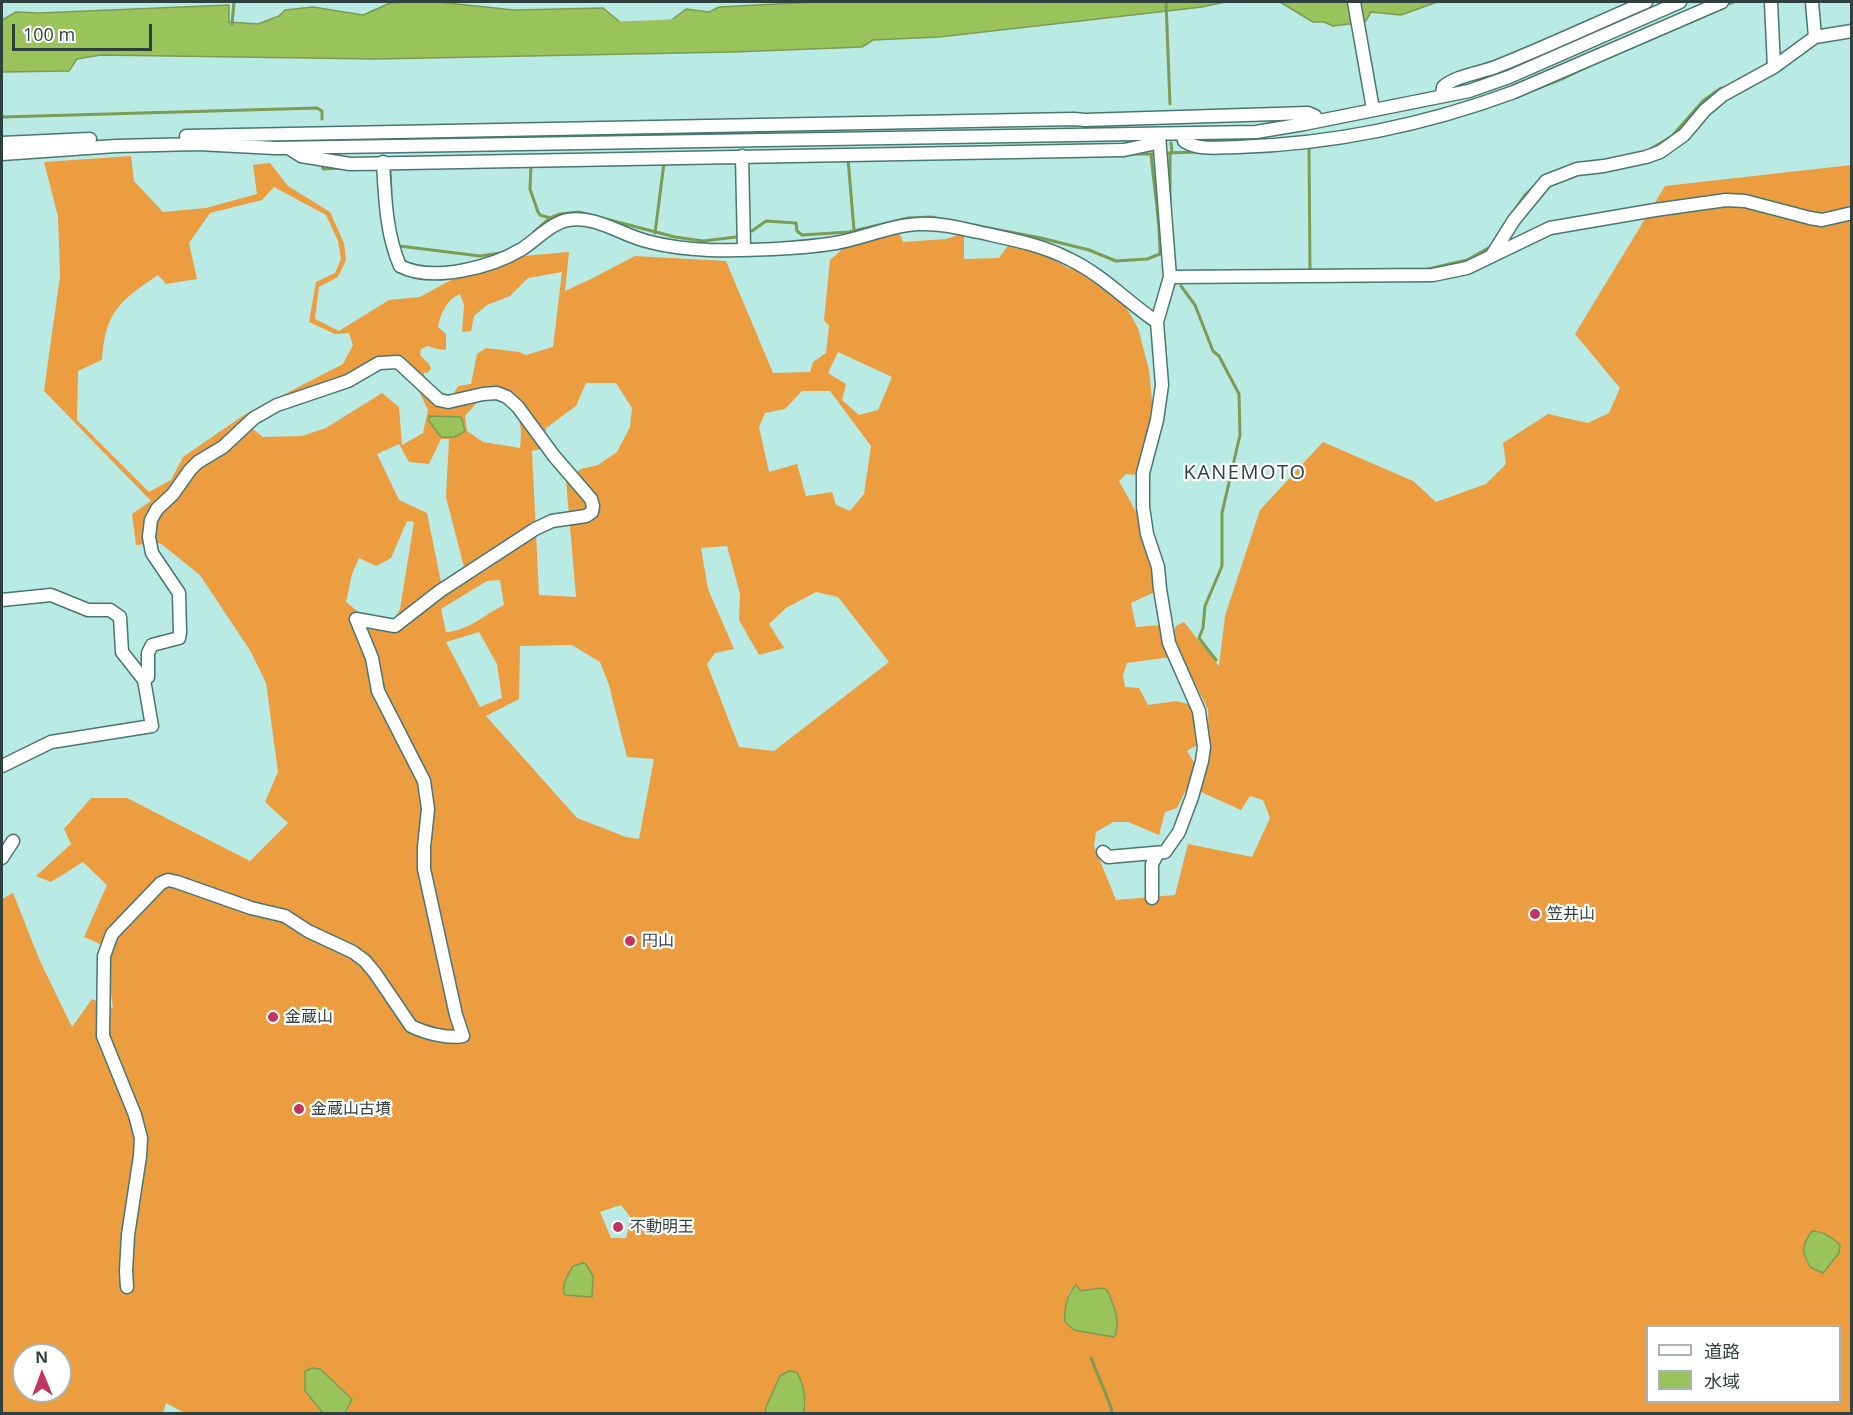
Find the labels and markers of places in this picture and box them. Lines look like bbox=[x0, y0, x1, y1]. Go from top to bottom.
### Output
place label: 笠井山 bbox=[1547, 904, 1595, 924]
marker: 笠井山 bbox=[1528, 907, 1542, 921]
place label: 円山 bbox=[642, 931, 674, 951]
marker: 円山 bbox=[623, 934, 637, 948]
place label: 金蔵山 bbox=[285, 1007, 333, 1027]
marker: 金蔵山 bbox=[266, 1010, 280, 1024]
place label: 金蔵山古墳 bbox=[311, 1099, 391, 1119]
marker: 金蔵山古墳 bbox=[292, 1102, 306, 1116]
place label: 不動明王 bbox=[630, 1217, 694, 1237]
marker: 不動明王 bbox=[611, 1220, 625, 1234]

